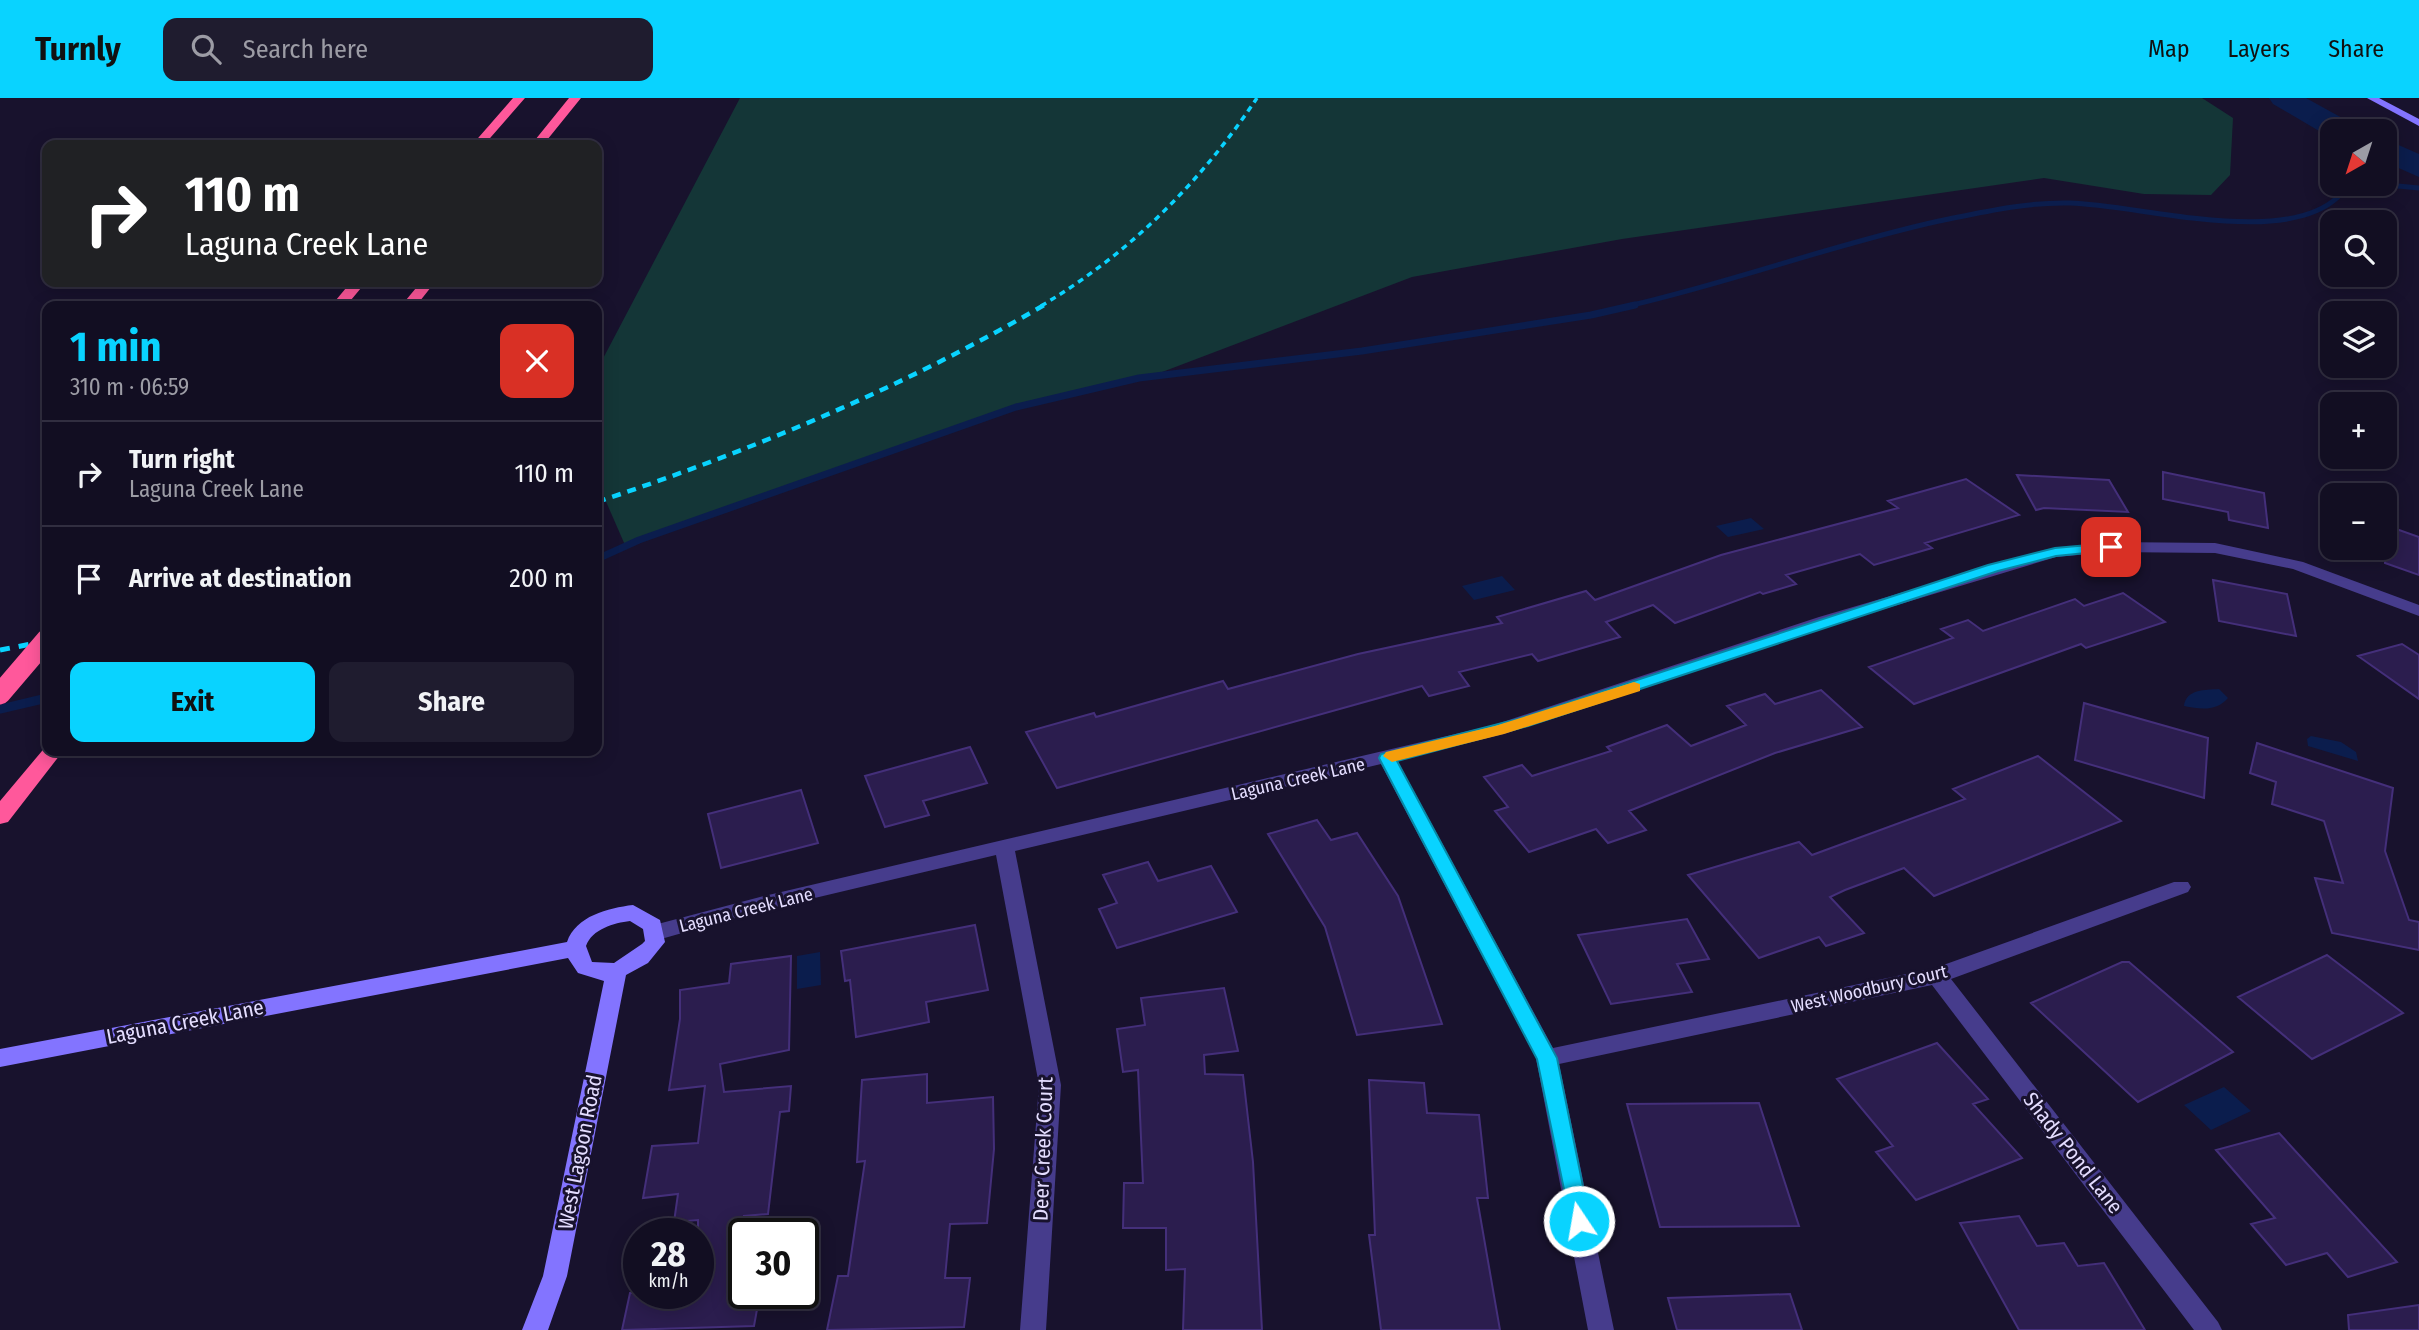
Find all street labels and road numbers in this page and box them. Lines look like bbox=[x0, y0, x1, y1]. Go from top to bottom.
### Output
street label: Laguna Creek Lane bbox=[1229, 753, 1367, 805]
street label: Laguna Creek Lane bbox=[677, 883, 815, 937]
street label: West Woodbury Court bbox=[1789, 960, 1949, 1018]
street label: Laguna Creek Lane bbox=[104, 994, 266, 1050]
street label: West Lagoon Road bbox=[552, 1072, 608, 1232]
street label: Deer Creek Court bbox=[1027, 1076, 1059, 1222]
street label: Shady Pond Lane bbox=[2018, 1087, 2128, 1219]

